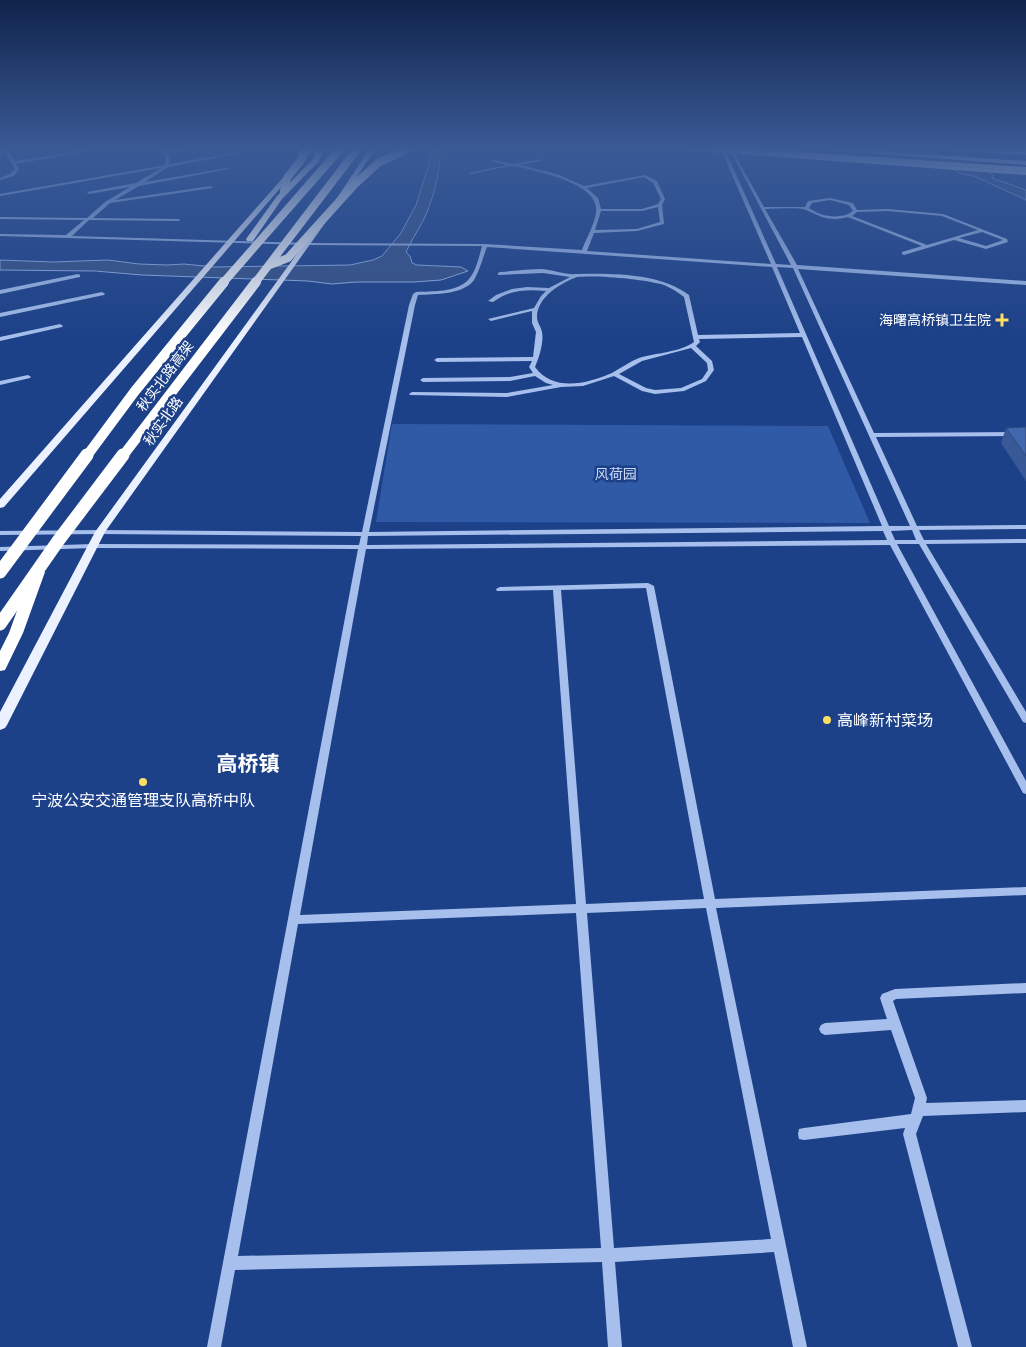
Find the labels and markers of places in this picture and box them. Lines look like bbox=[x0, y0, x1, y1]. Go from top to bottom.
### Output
place label: 海曙高桥镇卫生院 bbox=[879, 312, 991, 328]
marker: 海曙高桥镇卫生院 bbox=[995, 313, 1009, 327]
place label: 高峰新村菜场 bbox=[837, 711, 933, 729]
marker: 高峰新村菜场 bbox=[821, 714, 833, 726]
marker: 宁波公安交通管理支队高桥中队 bbox=[137, 776, 149, 788]
place label: 宁波公安交通管理支队高桥中队 bbox=[31, 791, 255, 809]

